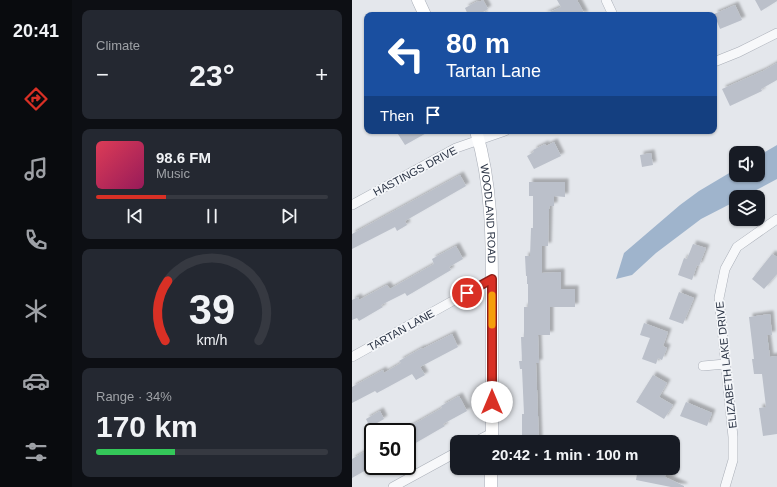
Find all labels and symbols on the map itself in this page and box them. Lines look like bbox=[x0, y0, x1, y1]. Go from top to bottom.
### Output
street label: HASTINGS DRIVE bbox=[371, 144, 459, 198]
street label: WOODLAND ROAD bbox=[478, 163, 498, 264]
pin bbox=[450, 276, 484, 310]
street label: ELIZABETH LAKE DRIVE bbox=[713, 301, 739, 429]
street label: TARTAN LANE bbox=[366, 307, 436, 353]
position arrow bbox=[471, 381, 513, 423]
speed limit sign: 50 bbox=[364, 423, 416, 475]

